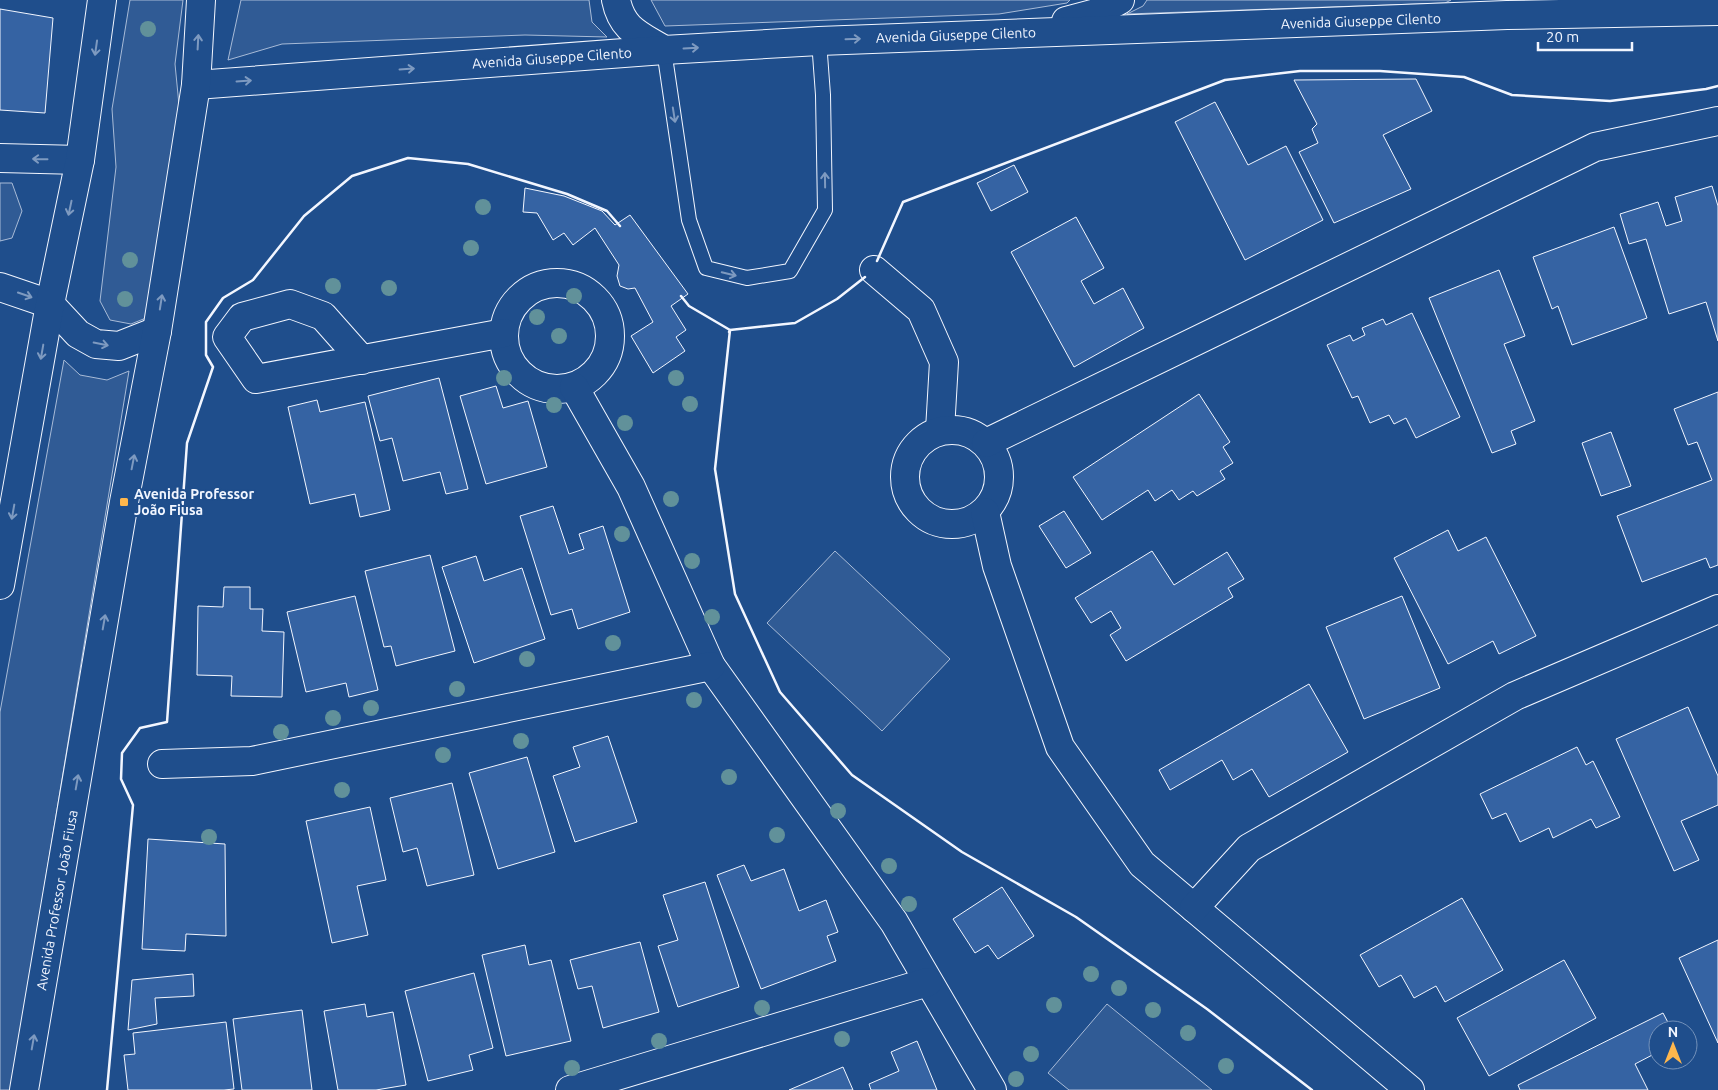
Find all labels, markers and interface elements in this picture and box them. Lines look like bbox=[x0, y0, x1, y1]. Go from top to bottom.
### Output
street label: Avenida Giuseppe Cilento bbox=[1281, 10, 1441, 32]
scale bar bbox=[1538, 20, 1632, 52]
street label: Avenida Giuseppe Cilento bbox=[876, 24, 1036, 46]
text: 20 m bbox=[1546, 28, 1579, 45]
one-way arrow bbox=[194, 35, 203, 51]
one-way arrow bbox=[845, 35, 861, 44]
one-way arrow bbox=[90, 40, 100, 56]
street label: Avenida Giuseppe Cilento bbox=[471, 44, 633, 72]
one-way arrow bbox=[682, 44, 698, 53]
one-way arrow bbox=[398, 65, 414, 74]
one-way arrow bbox=[236, 77, 252, 86]
one-way arrow bbox=[669, 107, 679, 123]
one-way arrow bbox=[32, 154, 48, 164]
one-way arrow bbox=[820, 172, 830, 188]
one-way arrow bbox=[65, 199, 75, 215]
one-way arrow bbox=[720, 269, 736, 279]
one-way arrow bbox=[17, 291, 33, 301]
one-way arrow bbox=[157, 295, 167, 311]
one-way arrow bbox=[92, 339, 108, 349]
one-way arrow bbox=[36, 344, 46, 360]
one-way arrow bbox=[128, 455, 138, 471]
place label: Avenida Professor João Fiusa bbox=[134, 486, 255, 518]
marker: Avenida Professor João Fiusa bbox=[118, 496, 130, 508]
one-way arrow bbox=[8, 504, 17, 520]
one-way arrow bbox=[100, 614, 110, 630]
one-way arrow bbox=[72, 775, 82, 791]
street label: Avenida Professor João Fiusa bbox=[33, 809, 81, 991]
north arrow bbox=[1648, 1020, 1698, 1070]
text: N bbox=[1668, 1024, 1678, 1040]
one-way arrow bbox=[28, 1034, 38, 1050]

